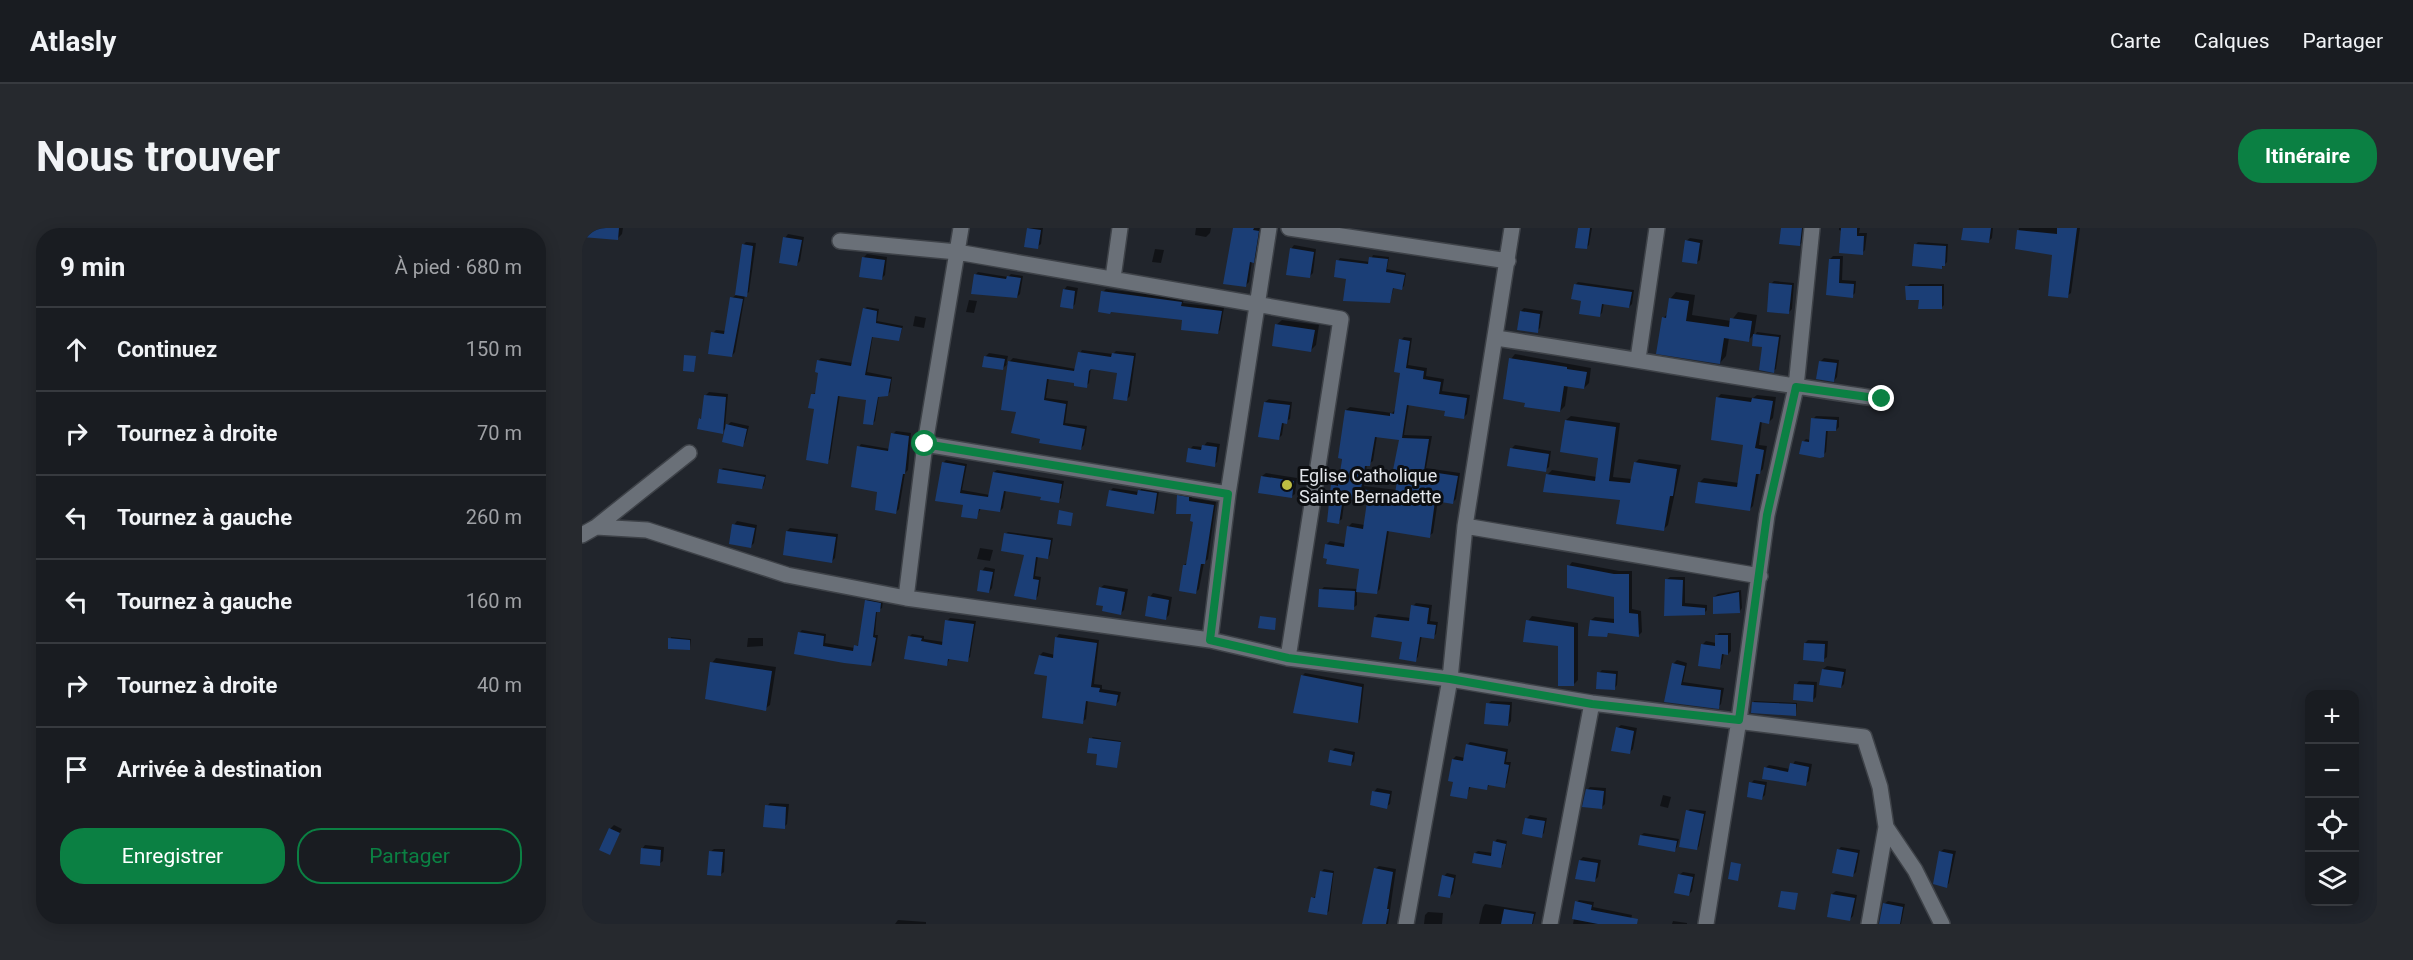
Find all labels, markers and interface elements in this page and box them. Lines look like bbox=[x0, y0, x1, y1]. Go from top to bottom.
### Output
text: Atlasly bbox=[30, 25, 116, 58]
text: Carte bbox=[2110, 29, 2161, 53]
text: Calques bbox=[2194, 29, 2269, 53]
text: Partager bbox=[2302, 29, 2383, 53]
button: Itinéraire bbox=[2238, 129, 2377, 183]
text: Nous trouver bbox=[36, 132, 280, 181]
text: 9 min bbox=[60, 252, 125, 282]
text: À pied · 680 m bbox=[395, 255, 522, 279]
icon: ahead bbox=[60, 333, 93, 366]
text: Continuez bbox=[117, 337, 217, 362]
text: 150 m bbox=[466, 337, 522, 361]
route end bbox=[1868, 385, 1894, 411]
icon: right bbox=[60, 417, 93, 450]
text: Tournez à droite bbox=[117, 421, 277, 446]
text: 70 m bbox=[477, 421, 522, 445]
route start bbox=[911, 430, 937, 456]
place label: Eglise Catholique Sainte Bernadette bbox=[1299, 465, 1441, 507]
marker: Eglise Catholique Sainte Bernadette bbox=[1280, 478, 1294, 492]
icon: left bbox=[60, 501, 93, 534]
text: Tournez à gauche bbox=[117, 505, 292, 530]
text: 260 m bbox=[466, 505, 522, 529]
icon: left bbox=[60, 585, 93, 618]
text: Tournez à gauche bbox=[117, 589, 292, 614]
text: 160 m bbox=[466, 589, 522, 613]
icon: right bbox=[60, 669, 93, 702]
text: Tournez à droite bbox=[117, 673, 277, 698]
text: 40 m bbox=[477, 673, 522, 697]
map controls bbox=[2305, 690, 2359, 906]
button: + bbox=[2305, 690, 2359, 744]
button: − bbox=[2305, 744, 2359, 798]
icon: arrive bbox=[60, 753, 93, 786]
text: Arrivée à destination bbox=[117, 757, 322, 782]
button: locate bbox=[2305, 798, 2359, 852]
button: Enregistrer bbox=[60, 828, 285, 884]
button: Partager bbox=[297, 828, 522, 884]
button: layers bbox=[2305, 852, 2359, 906]

